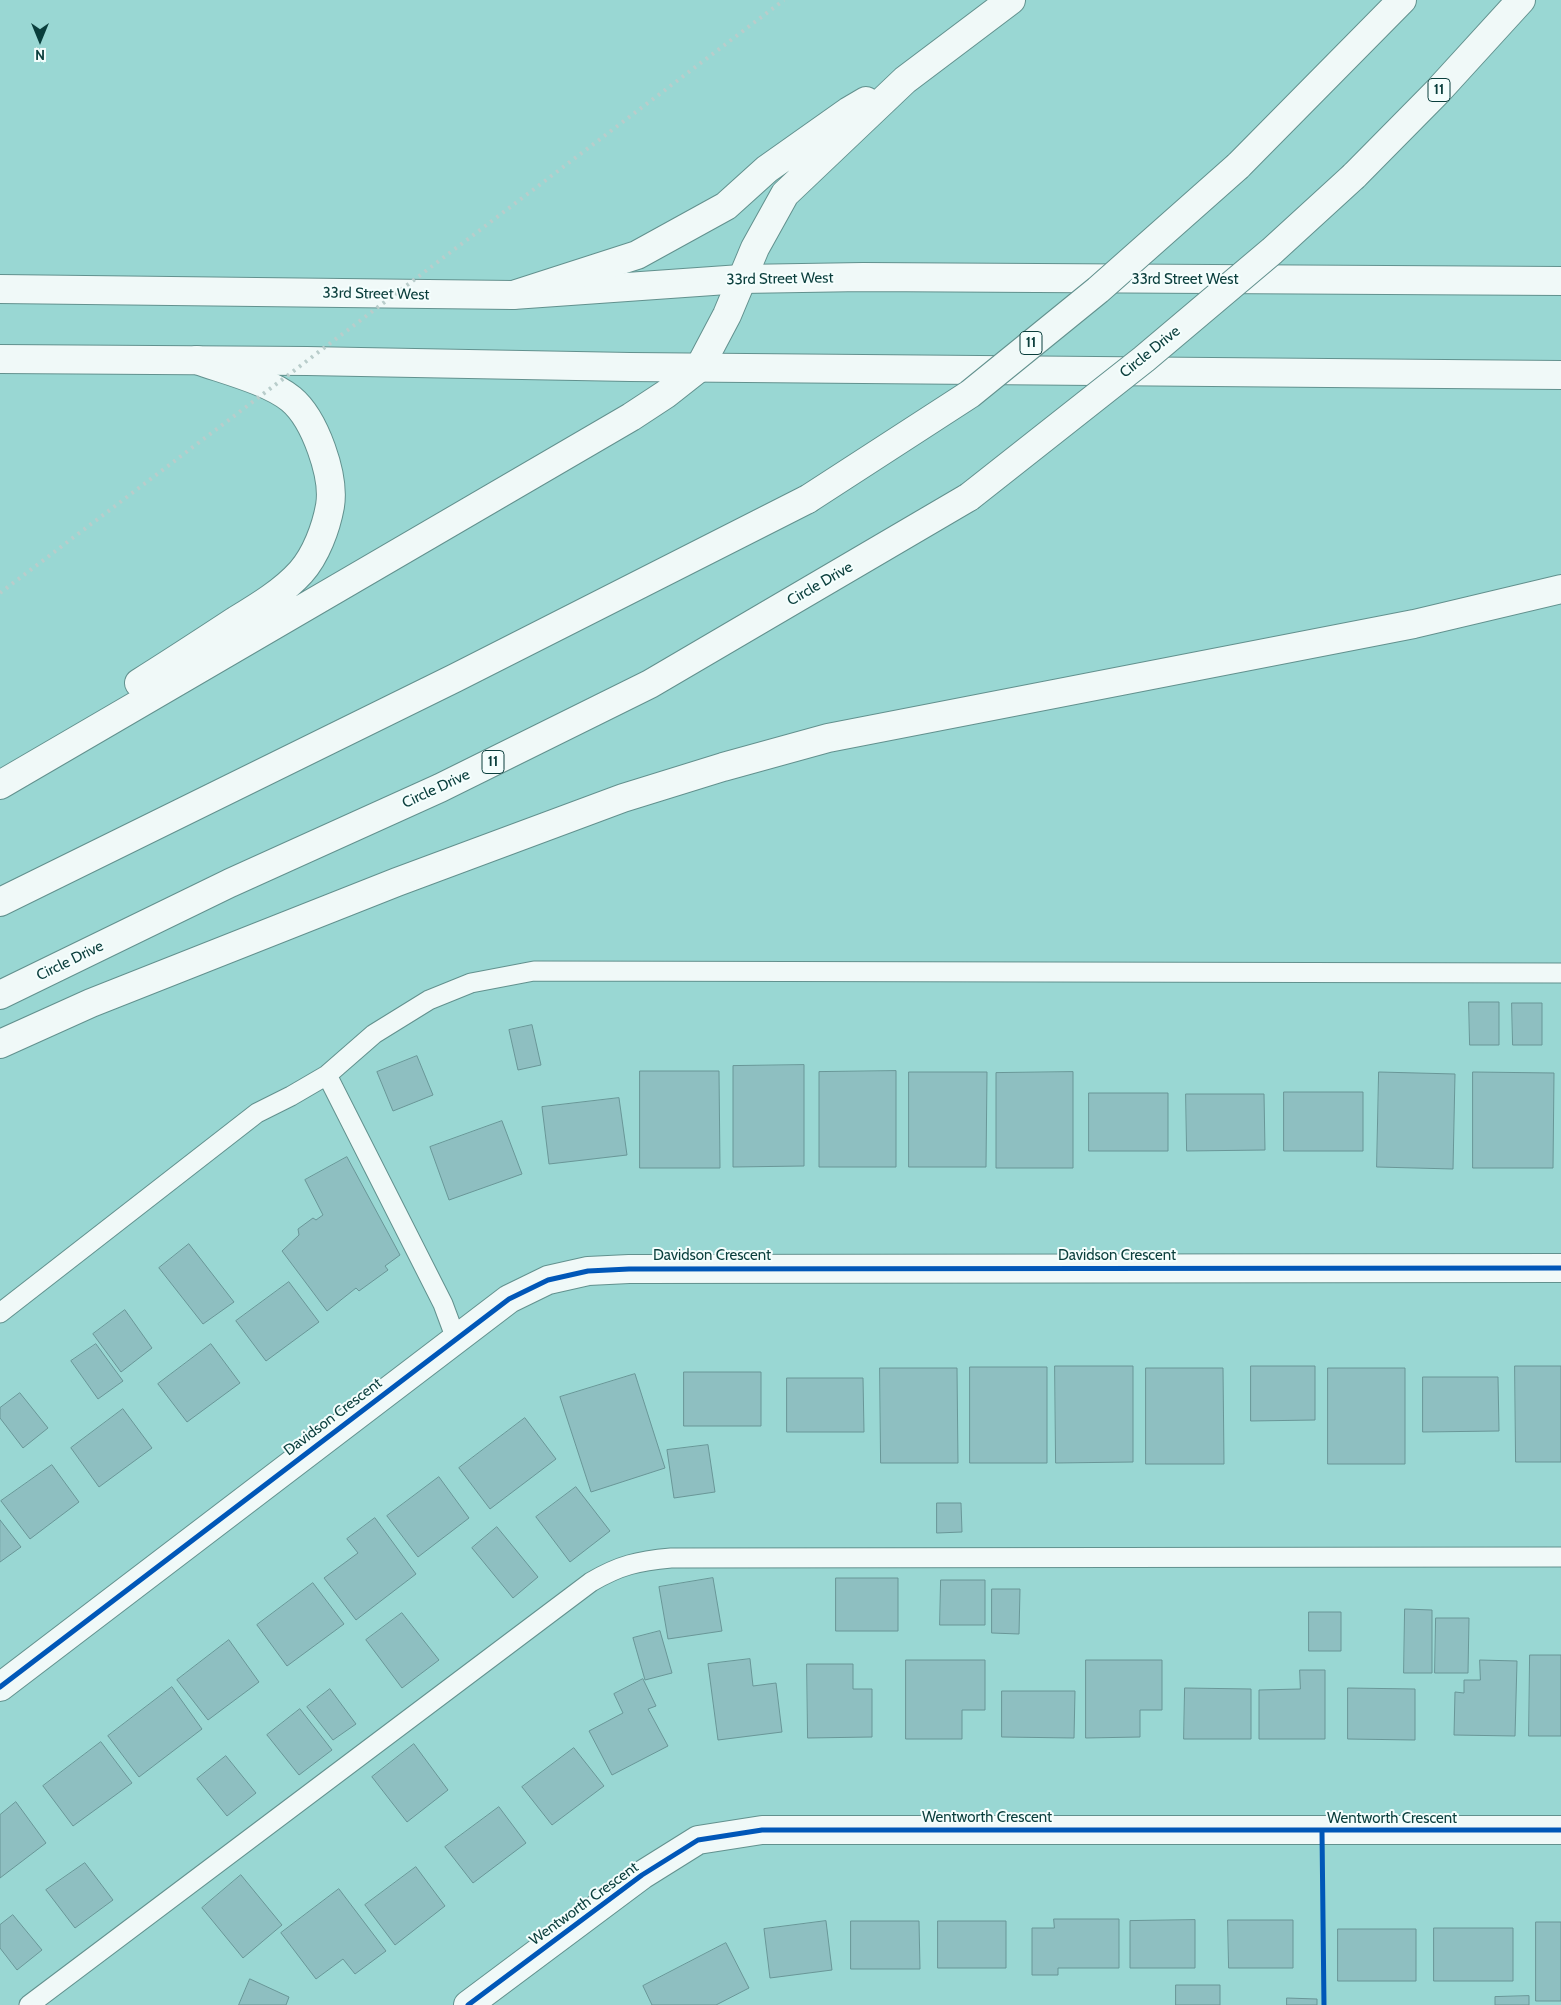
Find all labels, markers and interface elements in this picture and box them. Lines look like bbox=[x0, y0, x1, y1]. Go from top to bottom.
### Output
north arrow bbox=[15, 15, 65, 65]
text: N bbox=[35, 46, 45, 64]
road number: 11 bbox=[1428, 78, 1450, 102]
street label: 33rd Street West bbox=[726, 269, 834, 289]
street label: 33rd Street West bbox=[1132, 271, 1238, 289]
street label: 33rd Street West bbox=[322, 284, 430, 304]
street label: Circle Drive bbox=[1116, 322, 1184, 382]
road number: 11 bbox=[1020, 332, 1042, 354]
street label: Circle Drive bbox=[784, 558, 856, 610]
road number: 11 bbox=[482, 750, 504, 774]
street label: Circle Drive bbox=[399, 766, 473, 812]
street label: Circle Drive bbox=[34, 937, 106, 985]
street label: Davidson Crescent bbox=[653, 1247, 771, 1265]
street label: Davidson Crescent bbox=[1058, 1247, 1176, 1265]
street label: Davidson Crescent bbox=[280, 1374, 386, 1460]
street label: Wentworth Crescent bbox=[922, 1809, 1052, 1827]
street label: Wentworth Crescent bbox=[1327, 1810, 1457, 1828]
street label: Wentworth Crescent bbox=[526, 1858, 642, 1950]

